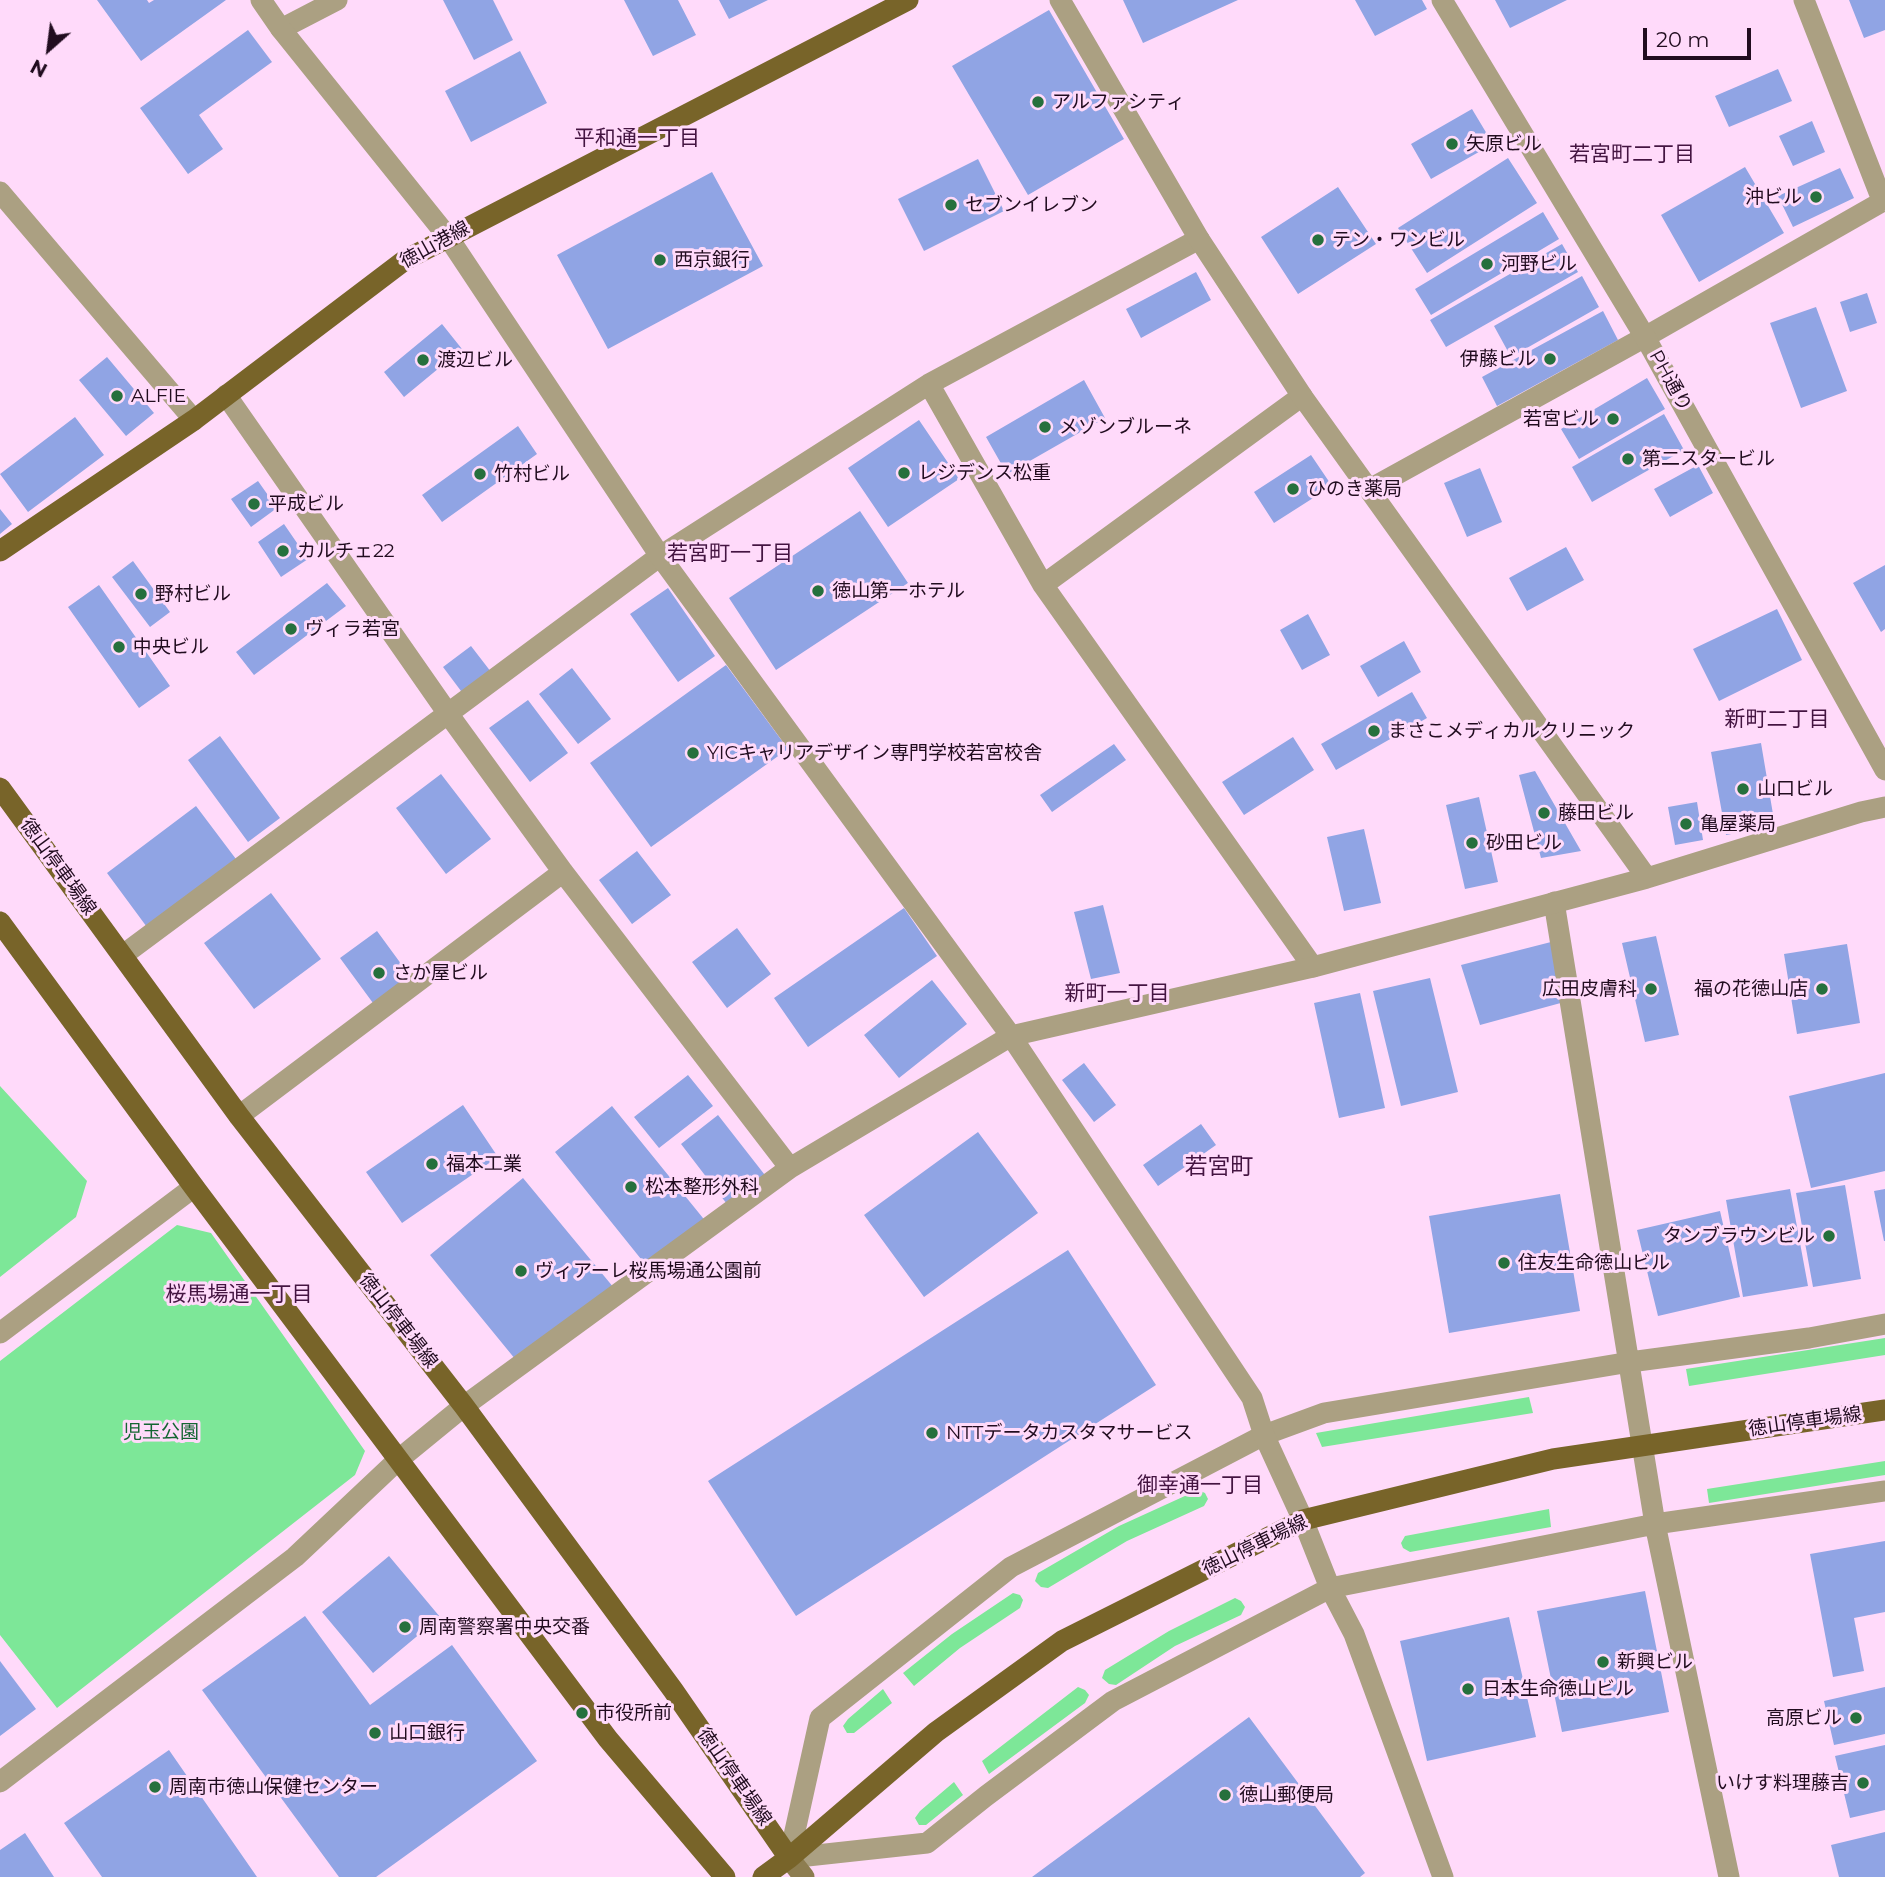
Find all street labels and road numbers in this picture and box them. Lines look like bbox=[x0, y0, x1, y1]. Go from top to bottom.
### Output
street label: 徳山港線 bbox=[396, 217, 474, 273]
street label: PH通り bbox=[1644, 346, 1696, 416]
street label: 徳山停車場線 bbox=[15, 814, 101, 920]
street label: 徳山停車場線 bbox=[354, 1269, 442, 1373]
street label: 徳山停車場線 bbox=[1747, 1403, 1863, 1441]
street label: 徳山停車場線 bbox=[1199, 1511, 1311, 1581]
street label: 徳山停車場線 bbox=[692, 1724, 776, 1830]

